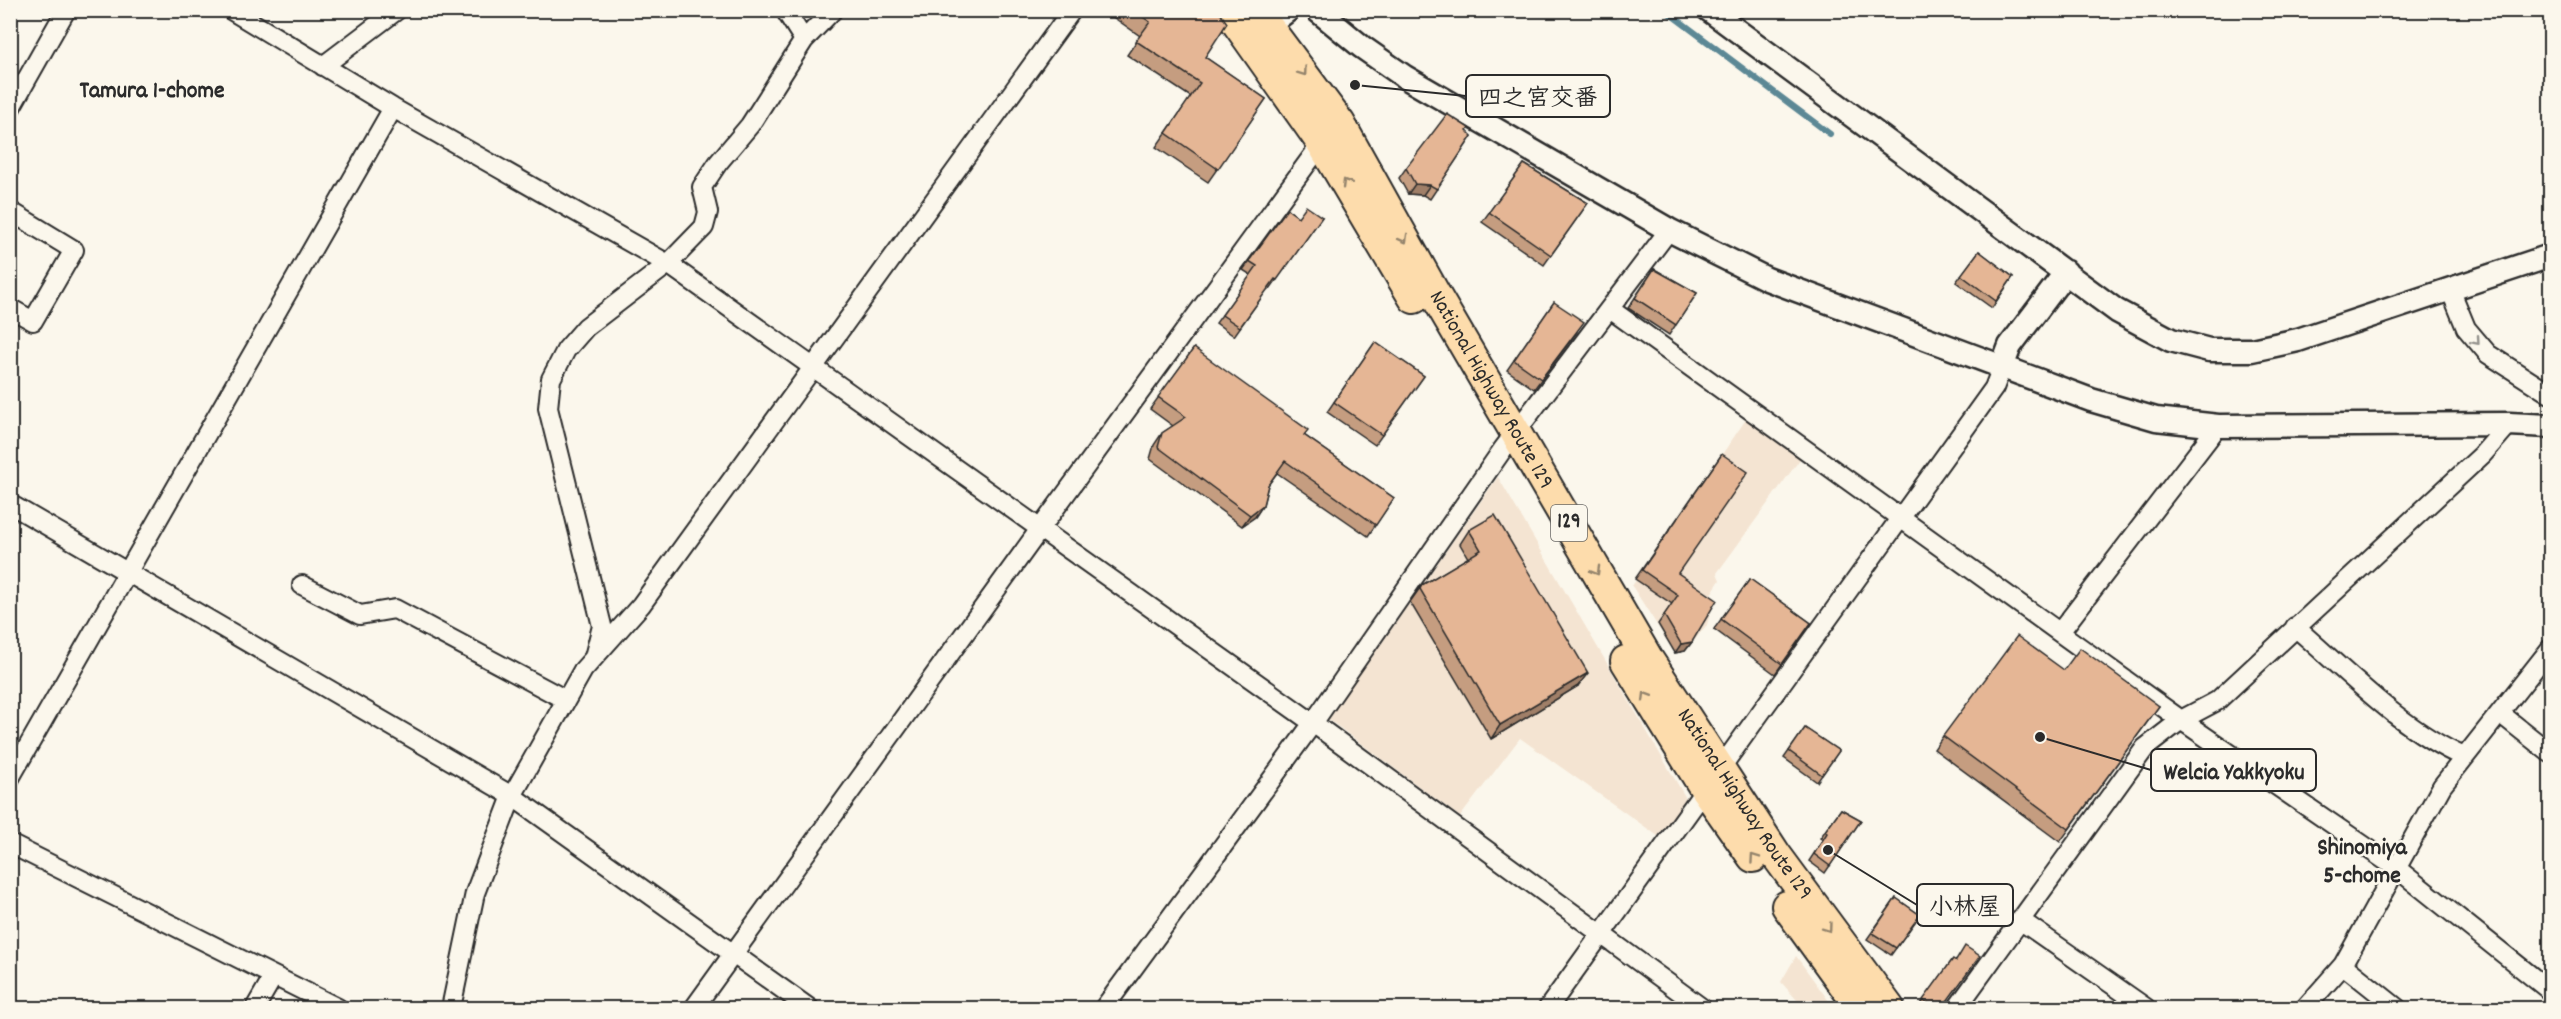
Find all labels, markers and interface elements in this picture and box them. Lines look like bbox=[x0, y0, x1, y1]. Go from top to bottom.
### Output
one-way arrow bbox=[1296, 66, 1307, 77]
district label: Tamura 1-chome bbox=[79, 75, 225, 109]
callout: 四之宮交番 bbox=[1466, 75, 1610, 117]
text: 四之宮交番 bbox=[1478, 83, 1598, 117]
one-way arrow bbox=[1342, 179, 1353, 189]
one-way arrow bbox=[1397, 233, 1408, 243]
street label: National Highway Route 129 bbox=[1421, 285, 1561, 495]
one-way arrow bbox=[2469, 334, 2480, 344]
road number: 129 bbox=[1551, 505, 1587, 541]
one-way arrow bbox=[1589, 565, 1601, 575]
one-way arrow bbox=[1642, 692, 1653, 702]
street label: National Highway Route 129 bbox=[1669, 703, 1820, 907]
callout: Welcia Yakkyoku bbox=[2151, 749, 2316, 791]
text: Welcia Yakkyoku bbox=[2163, 757, 2305, 791]
district label: Shinomiya 5-chome bbox=[2317, 832, 2408, 894]
one-way arrow bbox=[1750, 854, 1761, 865]
callout: 小林屋 bbox=[1917, 884, 2013, 926]
text: 小林屋 bbox=[1929, 892, 2001, 926]
one-way arrow bbox=[1821, 922, 1832, 933]

